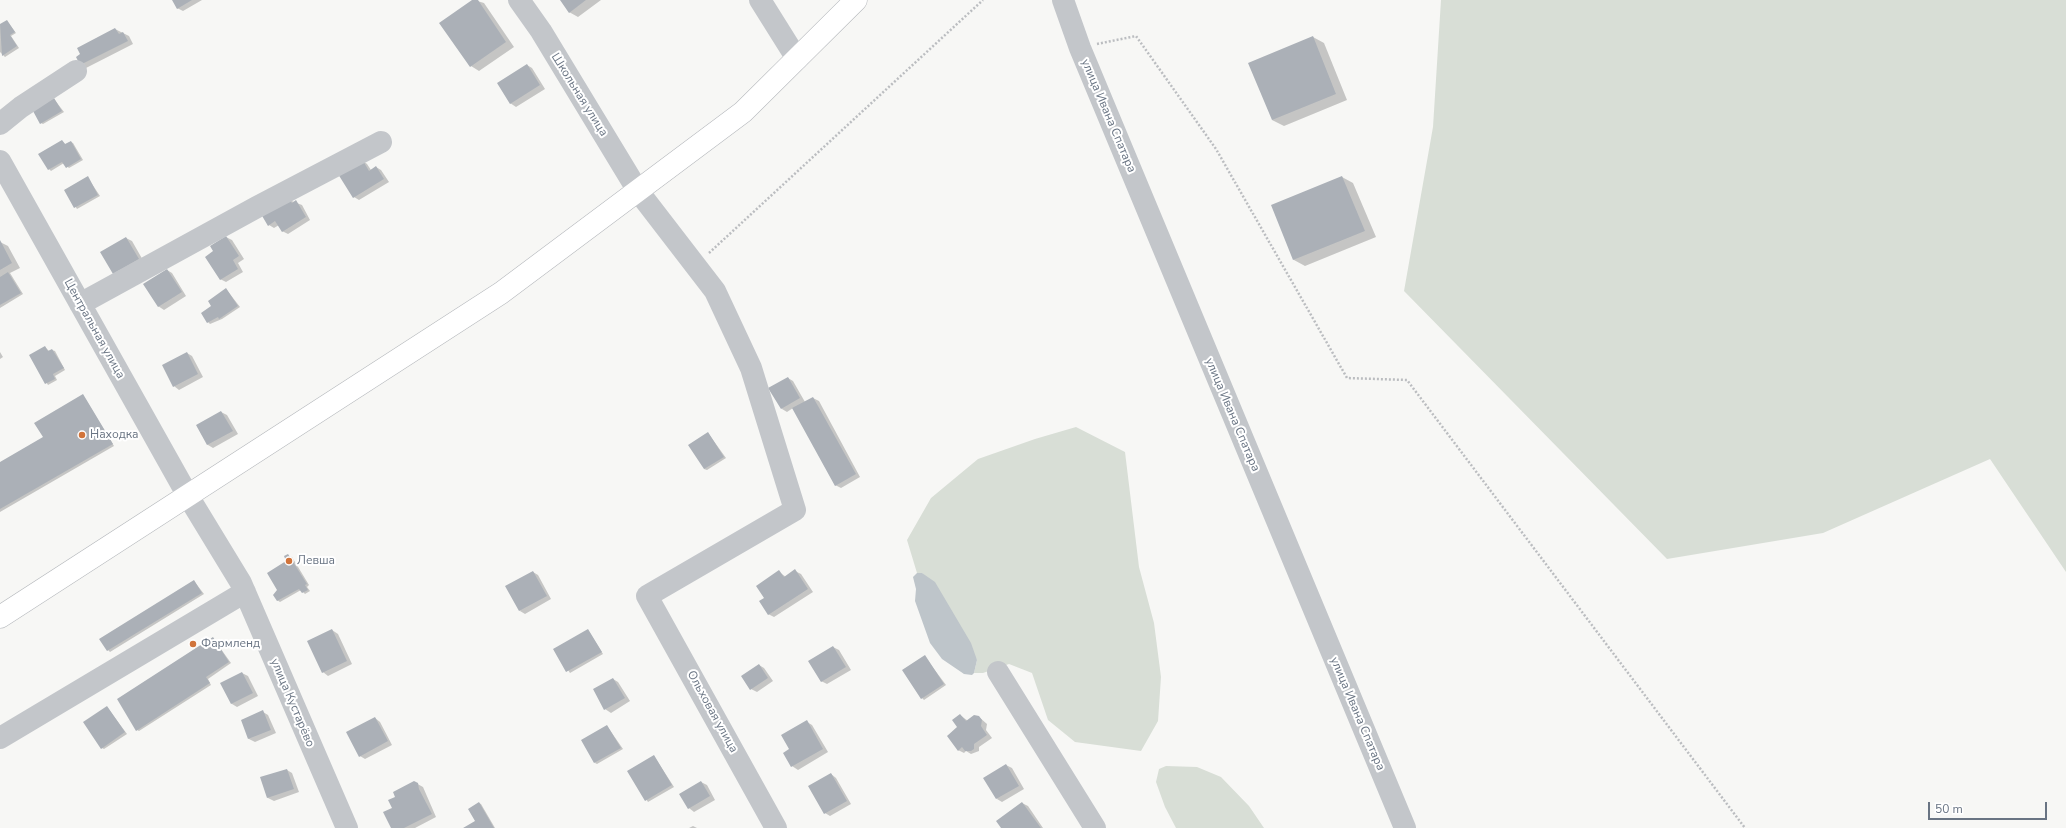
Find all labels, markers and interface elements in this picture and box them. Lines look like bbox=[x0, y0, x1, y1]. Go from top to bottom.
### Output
street label: Школьная улица bbox=[548, 51, 610, 139]
street label: улица Ивана Спатара bbox=[1078, 57, 1138, 175]
street label: Центральная улица bbox=[61, 277, 127, 381]
street label: улица Ивана Спатара bbox=[1202, 356, 1262, 474]
place label: Находка bbox=[90, 428, 139, 442]
marker: Находка bbox=[77, 430, 87, 440]
place label: Левша bbox=[297, 554, 335, 568]
marker: Левша bbox=[284, 556, 294, 566]
place label: Фармленд bbox=[201, 637, 260, 651]
marker: Фармленд bbox=[188, 639, 198, 649]
street label: улица Ивана Спатара bbox=[1327, 655, 1387, 773]
street label: улица Кустарёво bbox=[267, 657, 317, 749]
street label: Ольховая улица bbox=[683, 668, 741, 756]
scale bar bbox=[1930, 794, 2049, 820]
text: 50 m bbox=[1935, 801, 1963, 817]

